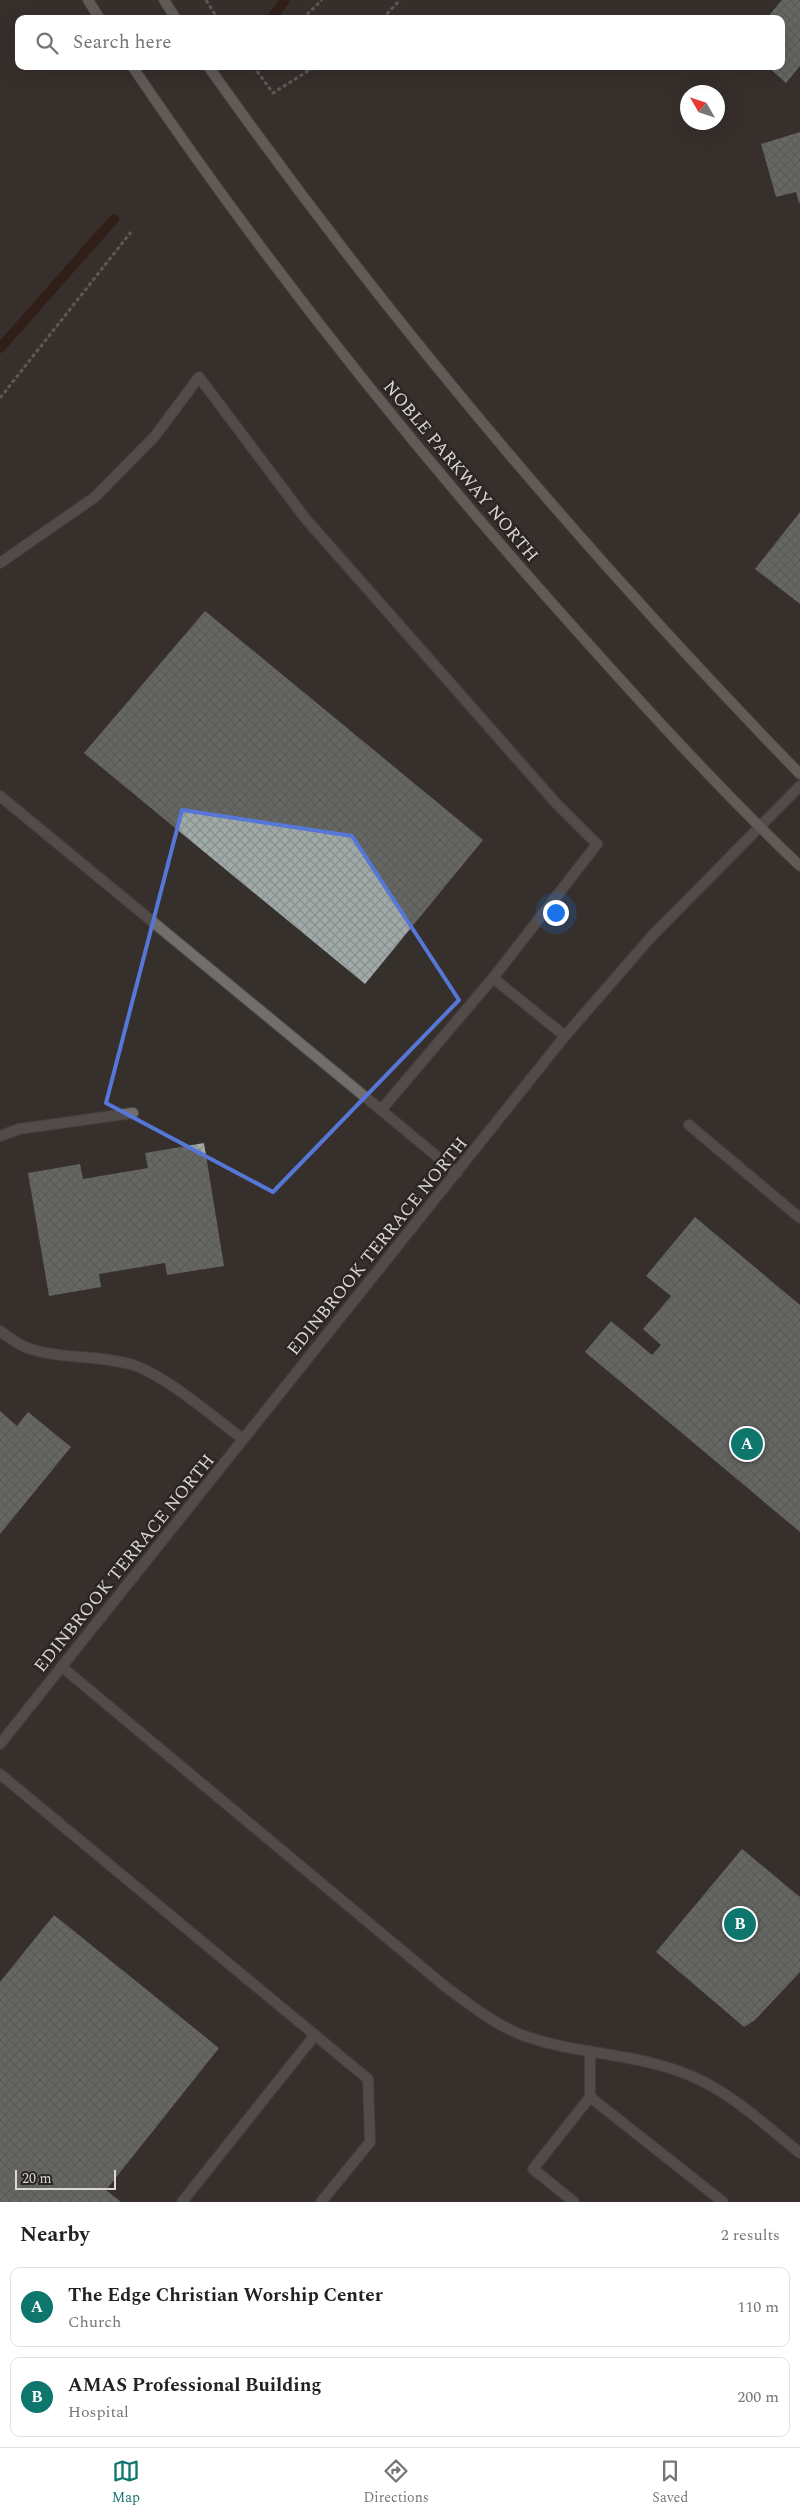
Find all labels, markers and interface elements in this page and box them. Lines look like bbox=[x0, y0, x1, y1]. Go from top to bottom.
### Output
search box bbox=[15, 15, 785, 70]
text: Search here bbox=[73, 28, 172, 57]
icon: search bbox=[33, 29, 61, 57]
north arrow bbox=[680, 85, 725, 130]
street label: NOBLE PARKWAY NORTH bbox=[376, 375, 545, 568]
your location bbox=[543, 900, 569, 926]
street label: EDINBROOK TERRACE NORTH bbox=[280, 1131, 474, 1362]
pin: A bbox=[731, 1425, 763, 1463]
street label: EDINBROOK TERRACE NORTH bbox=[27, 1448, 221, 1679]
pin: B bbox=[724, 1905, 756, 1943]
scale bar bbox=[15, 2167, 116, 2190]
text: 20 m bbox=[22, 2168, 52, 2189]
text: Nearby bbox=[20, 2219, 90, 2251]
text: 2 results bbox=[721, 2223, 780, 2247]
text: The Edge Christian Worship Center bbox=[68, 2281, 383, 2310]
text: A bbox=[31, 2295, 43, 2319]
text: 110 m bbox=[737, 2295, 779, 2319]
text: Church bbox=[68, 2310, 121, 2334]
text: AMAS Professional Building bbox=[68, 2371, 322, 2400]
text: B bbox=[31, 2385, 43, 2409]
text: 200 m bbox=[737, 2385, 779, 2409]
text: Hospital bbox=[68, 2400, 129, 2424]
tab: Map bbox=[112, 2457, 140, 2508]
tab: Directions bbox=[363, 2457, 429, 2508]
tab: Saved bbox=[652, 2457, 688, 2508]

